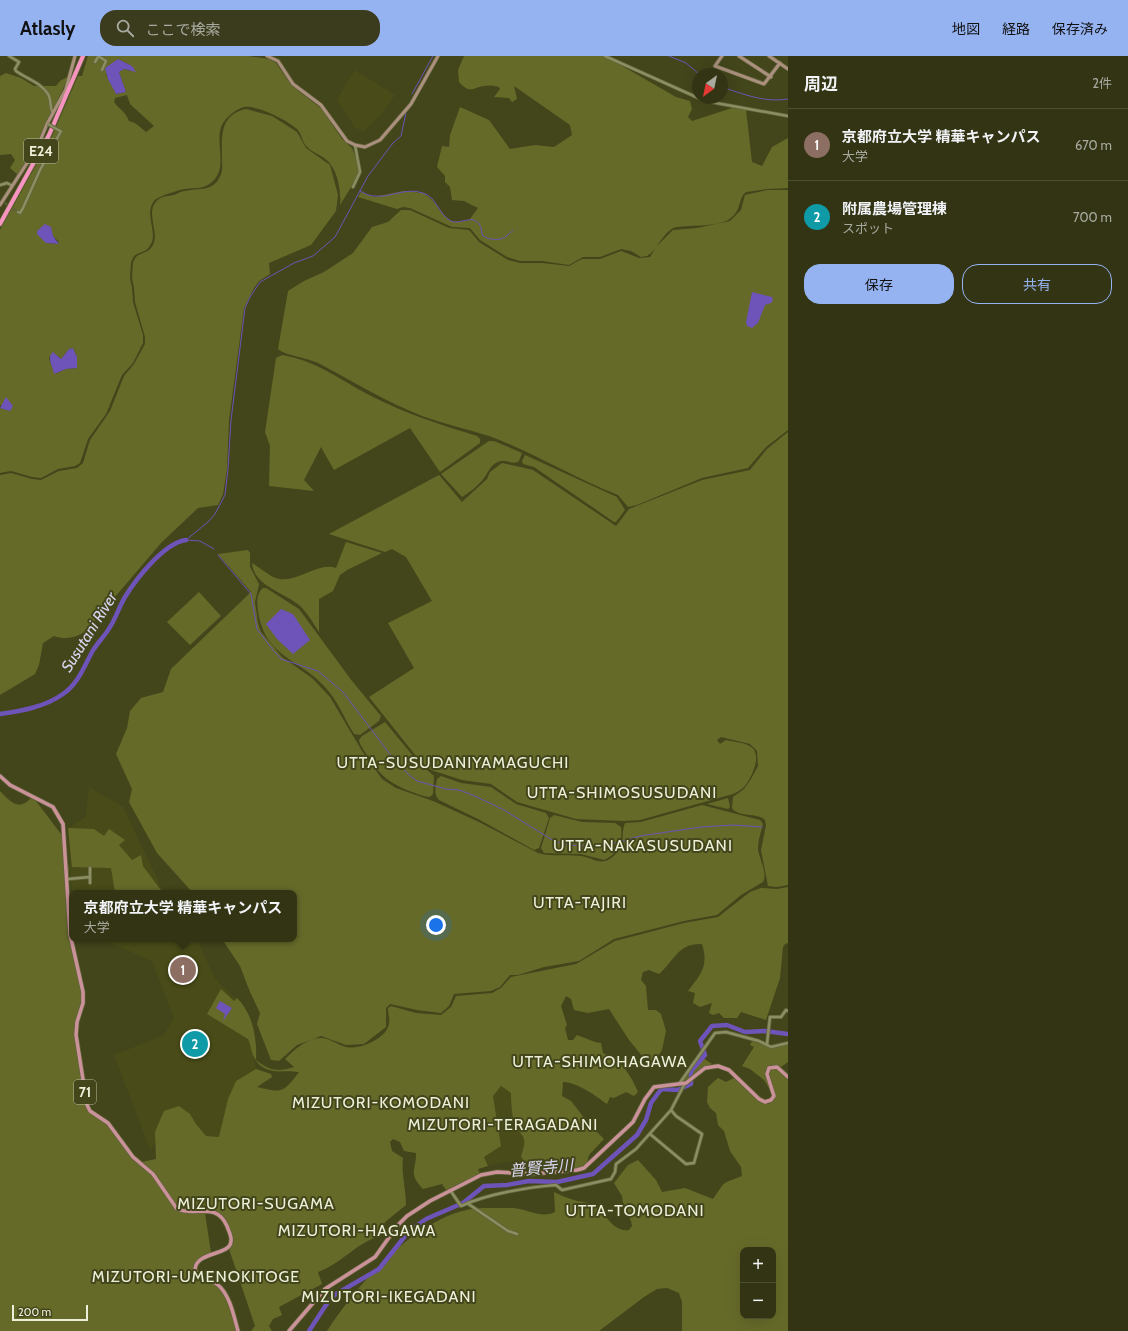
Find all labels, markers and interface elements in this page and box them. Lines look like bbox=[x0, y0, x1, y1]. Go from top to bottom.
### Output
search box bbox=[100, 10, 380, 46]
text: Atlasly bbox=[20, 17, 76, 40]
icon: search bbox=[114, 17, 136, 39]
text: 地図 bbox=[952, 20, 980, 38]
text: 経路 bbox=[1002, 20, 1030, 38]
text: 保存済み bbox=[1052, 20, 1108, 38]
text: ここで検索 bbox=[146, 21, 221, 39]
north arrow bbox=[692, 68, 728, 104]
text: 周辺 bbox=[804, 74, 838, 94]
text: 2件 bbox=[1092, 75, 1112, 91]
text: 京都府立大学 精華キャンパス bbox=[842, 128, 1040, 146]
text: 1 bbox=[815, 137, 819, 153]
text: 670 m bbox=[1075, 137, 1112, 153]
road number: E24 bbox=[24, 139, 58, 163]
text: 大学 bbox=[842, 148, 868, 164]
text: 附属農場管理棟 bbox=[842, 200, 947, 218]
text: 2 bbox=[814, 209, 820, 225]
text: 700 m bbox=[1073, 209, 1112, 225]
text: スポット bbox=[842, 220, 894, 236]
button: 保存 bbox=[804, 264, 954, 304]
button: 共有 bbox=[962, 264, 1112, 304]
water label: Susutani River bbox=[57, 588, 122, 675]
district label: UTTA-SUSUDANIYAMAGUCHI bbox=[337, 753, 569, 772]
district label: UTTA-SHIMOSUSUDANI bbox=[527, 783, 717, 802]
district label: UTTA-NAKASUSUDANI bbox=[553, 836, 733, 855]
popup bbox=[69, 890, 297, 942]
district label: UTTA-TAJIRI bbox=[533, 893, 627, 912]
text: 京都府立大学 精華キャンパス bbox=[84, 899, 282, 917]
your location bbox=[426, 915, 446, 935]
text: 大学 bbox=[84, 919, 110, 935]
pin: 1 bbox=[170, 955, 196, 985]
pin: 2 bbox=[182, 1029, 208, 1059]
district label: UTTA-SHIMOHAGAWA bbox=[512, 1052, 688, 1071]
road number: 71 bbox=[74, 1080, 96, 1104]
district label: MIZUTORI-KOMODANI bbox=[292, 1093, 470, 1112]
district label: MIZUTORI-TERAGADANI bbox=[408, 1115, 598, 1134]
water label: 普賢寺川 bbox=[508, 1156, 576, 1180]
district label: MIZUTORI-SUGAMA bbox=[177, 1194, 335, 1213]
district label: UTTA-TOMODANI bbox=[565, 1201, 705, 1220]
district label: MIZUTORI-HAGAWA bbox=[278, 1221, 436, 1240]
map controls bbox=[740, 1247, 776, 1319]
button: + bbox=[740, 1247, 776, 1283]
district label: MIZUTORI-UMENOKITOGE bbox=[92, 1267, 300, 1286]
button: − bbox=[740, 1283, 776, 1319]
district label: MIZUTORI-IKEGADANI bbox=[301, 1287, 477, 1306]
scale bar bbox=[12, 1303, 88, 1322]
text: 200 m bbox=[18, 1305, 51, 1319]

